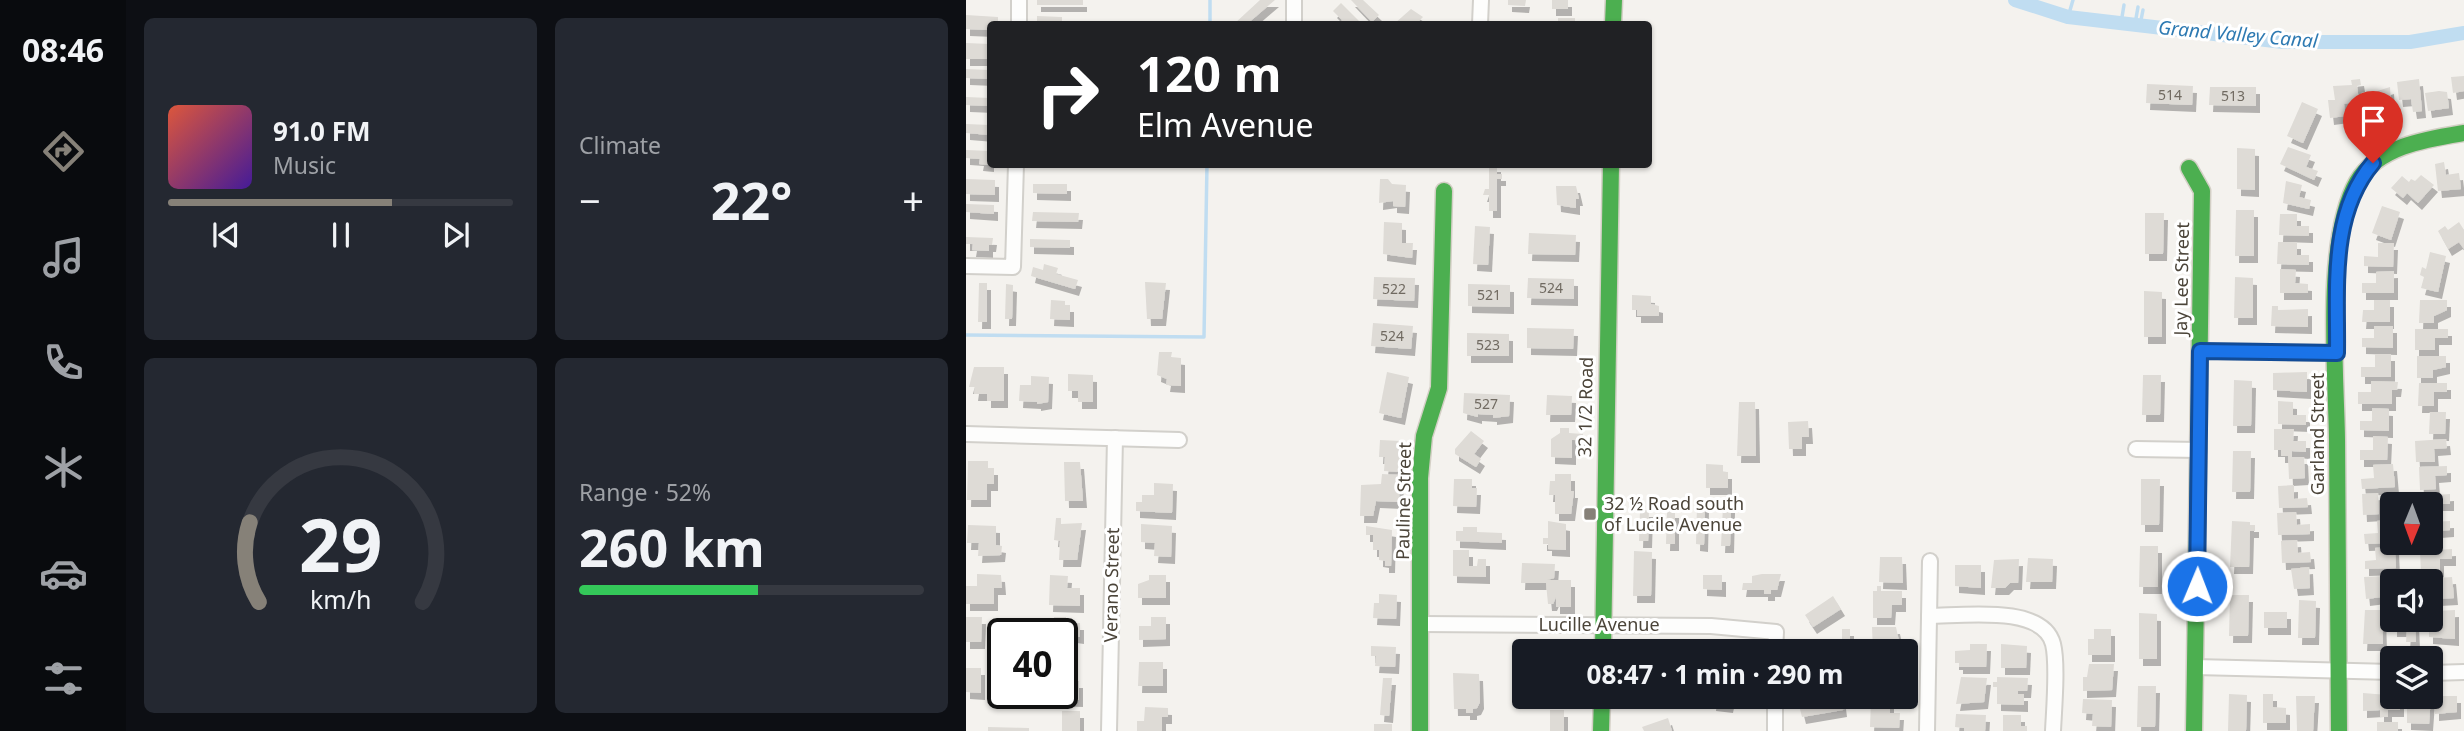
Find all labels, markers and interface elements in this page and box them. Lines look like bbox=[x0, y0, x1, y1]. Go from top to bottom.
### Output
water label: Grand Valley Canal bbox=[2157, 14, 2320, 54]
text: 08:46 bbox=[22, 28, 104, 71]
text: 120 m bbox=[1137, 40, 1282, 106]
icon: right bbox=[1022, 49, 1113, 140]
house number: 514 bbox=[2158, 85, 2182, 104]
house number: 513 bbox=[2221, 86, 2245, 105]
pin bbox=[2343, 91, 2403, 163]
icon: arrive bbox=[2354, 102, 2392, 140]
text: Elm Avenue bbox=[1137, 103, 1314, 146]
text: 91.0 FM bbox=[273, 113, 370, 149]
icon: directions bbox=[39, 127, 88, 176]
text: Climate bbox=[579, 129, 661, 161]
text: Music bbox=[273, 149, 336, 181]
text: 22° bbox=[711, 164, 792, 235]
text: − bbox=[579, 174, 601, 226]
text: + bbox=[902, 174, 924, 226]
icon: previous bbox=[207, 216, 245, 254]
icon: pause bbox=[322, 216, 360, 254]
icon: next bbox=[437, 216, 475, 254]
street label: Jay Lee Street bbox=[2168, 222, 2194, 338]
icon: music bbox=[39, 233, 88, 282]
house number: 524 bbox=[1539, 278, 1563, 297]
house number: 522 bbox=[1382, 279, 1406, 298]
house number: 521 bbox=[1477, 285, 1501, 304]
house number: 524 bbox=[1380, 326, 1404, 345]
house number: 523 bbox=[1476, 335, 1500, 354]
icon: phone bbox=[39, 338, 88, 387]
street label: 32 1/2 Road bbox=[1572, 357, 1598, 457]
street label: Garland Street bbox=[2305, 372, 2329, 495]
house number: 527 bbox=[1474, 394, 1498, 413]
street label: Pauline Street bbox=[1390, 441, 1416, 560]
icon: climate bbox=[39, 443, 88, 492]
text: Range · 52% bbox=[579, 476, 711, 508]
place label: 32 ½ Road south of Lucile Avenue bbox=[1604, 491, 1744, 536]
north arrow bbox=[2380, 492, 2443, 555]
map controls bbox=[2380, 492, 2443, 709]
text: 29 bbox=[299, 494, 382, 593]
marker: 32 ½ Road south of Lucile Avenue bbox=[1582, 506, 1598, 522]
text: 260 km bbox=[579, 511, 765, 582]
street label: Verano Street bbox=[1098, 527, 1124, 643]
icon: car bbox=[39, 549, 88, 598]
position arrow bbox=[2160, 549, 2234, 623]
button: sound bbox=[2380, 569, 2443, 632]
text: km/h bbox=[310, 581, 371, 615]
street label: Lucille Avenue bbox=[1538, 612, 1660, 636]
speed limit sign: 40 bbox=[987, 618, 1078, 709]
button: layers bbox=[2380, 646, 2443, 709]
icon: filters bbox=[39, 654, 88, 703]
text: 08:47 · 1 min · 290 m bbox=[1587, 656, 1843, 692]

